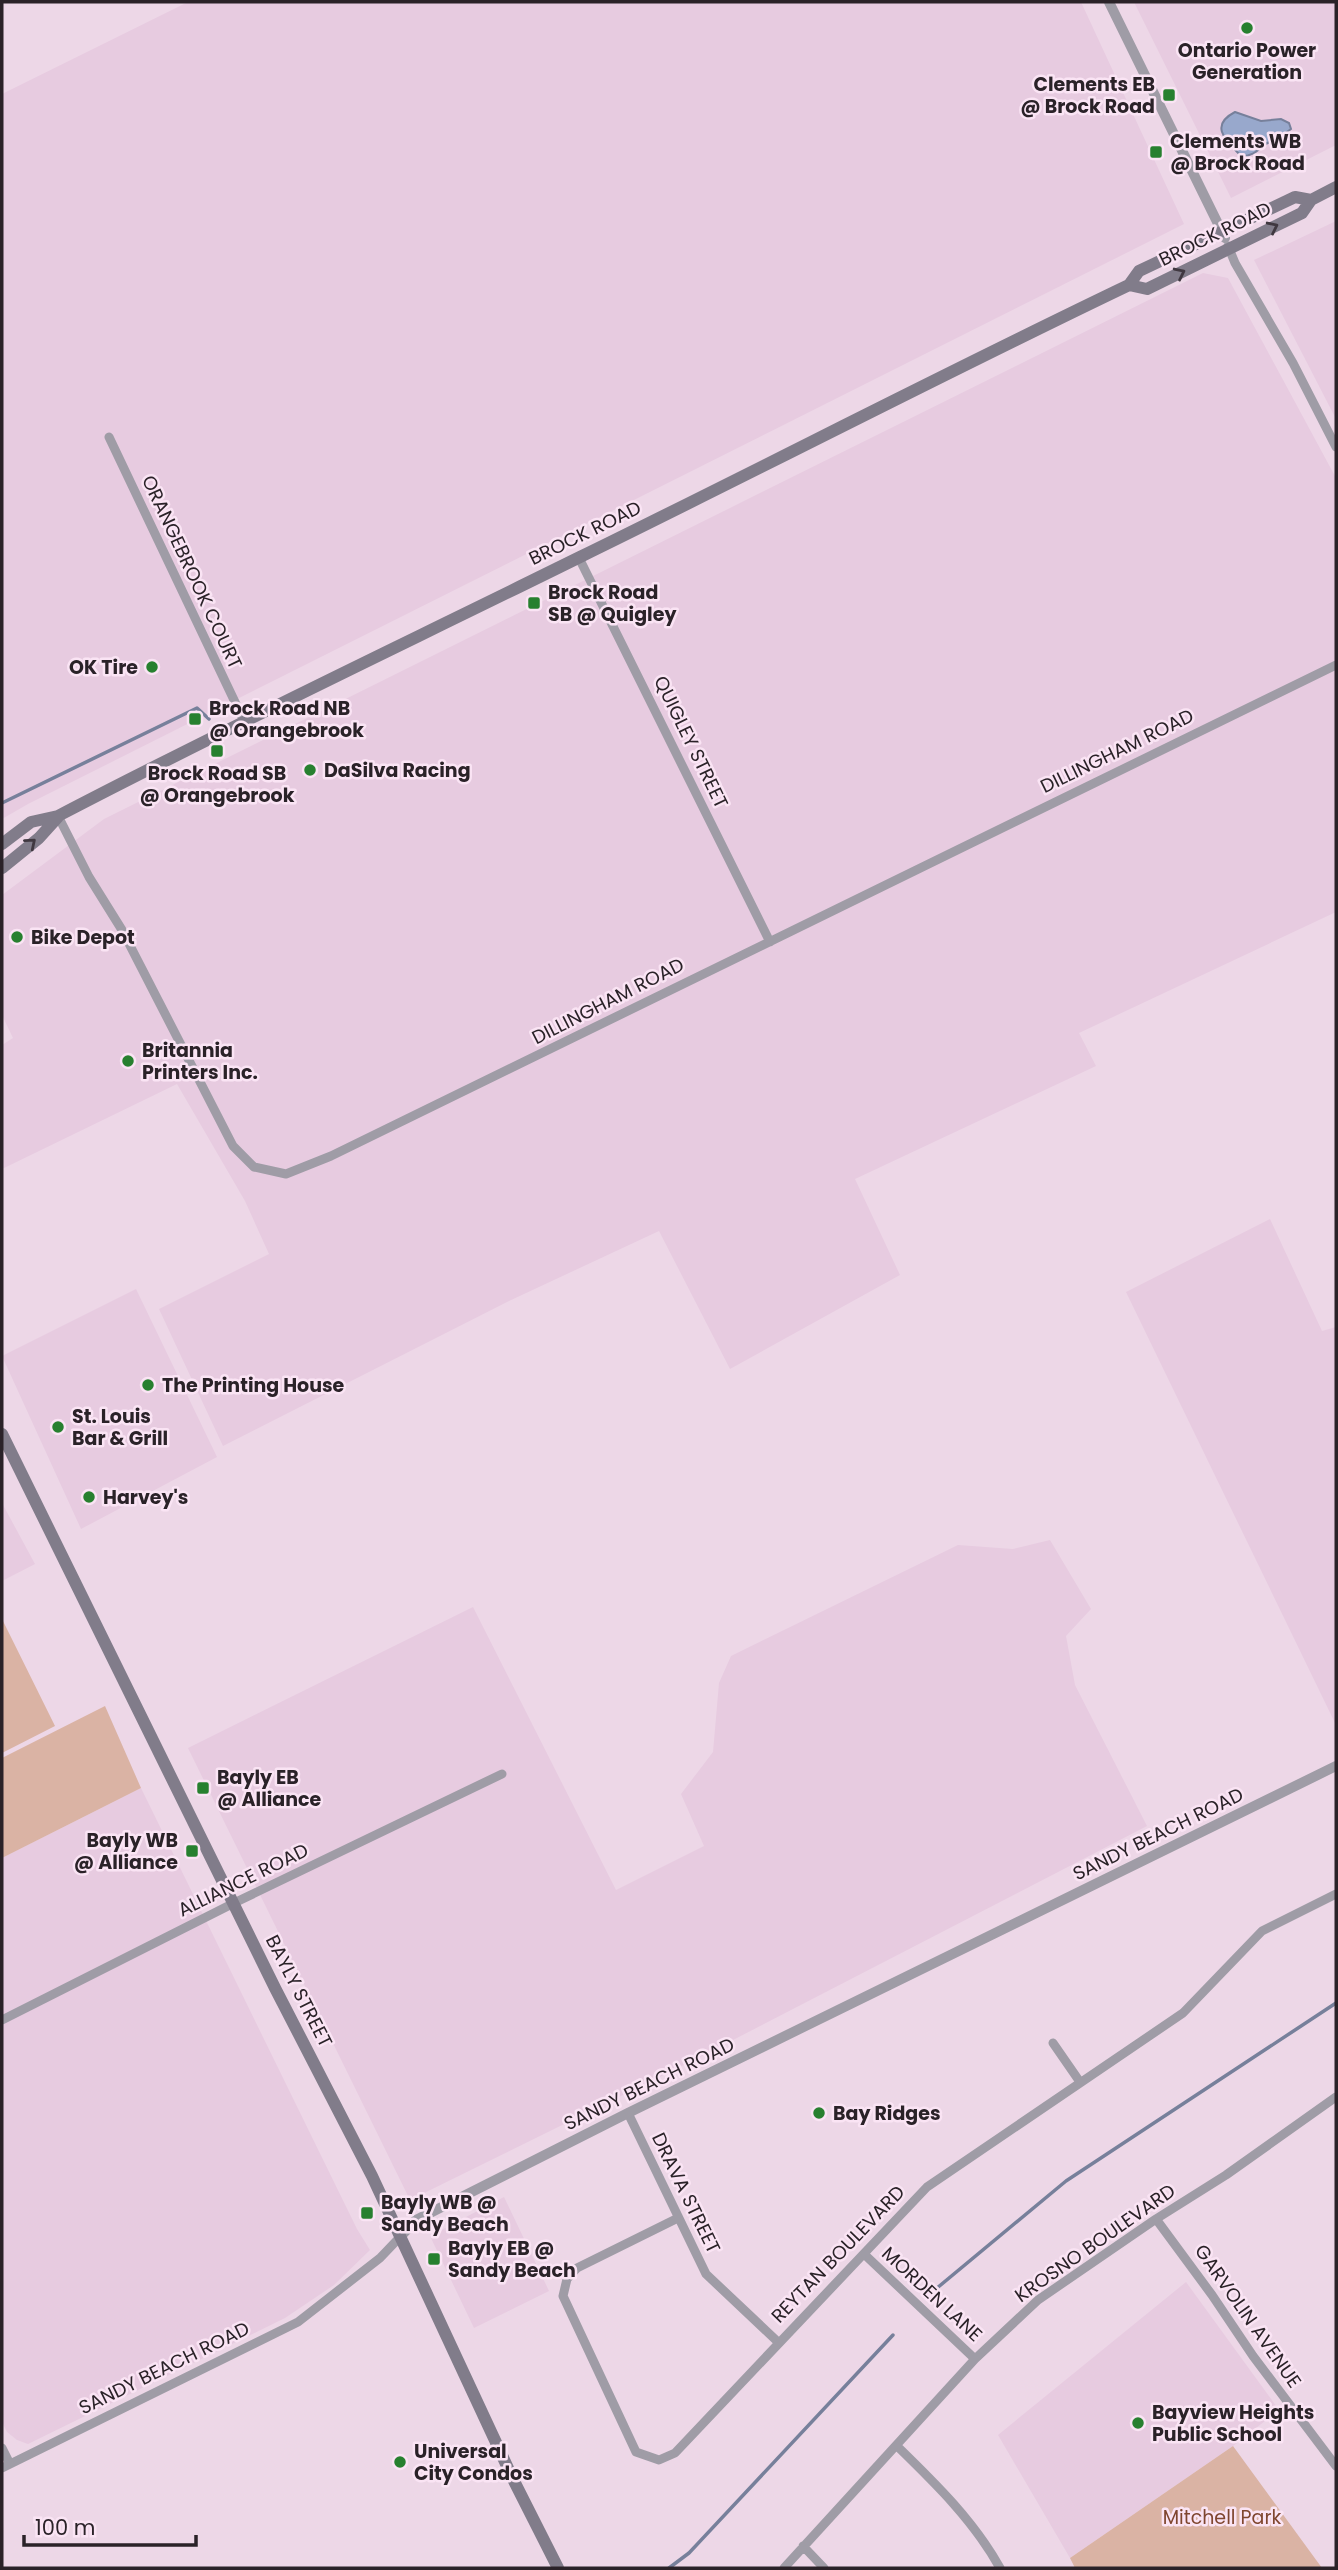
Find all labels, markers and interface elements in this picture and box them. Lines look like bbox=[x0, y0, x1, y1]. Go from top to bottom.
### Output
marker: Ontario Power Generation bbox=[1239, 20, 1255, 36]
place label: Ontario Power Generation bbox=[1178, 37, 1316, 86]
place label: Clements EB @ Brock Road bbox=[1020, 71, 1155, 120]
marker: Clements EB @ Brock Road bbox=[1161, 87, 1177, 103]
place label: Clements WB @ Brock Road bbox=[1170, 128, 1305, 177]
marker: Clements WB @ Brock Road bbox=[1148, 144, 1164, 160]
street label: BROCK ROAD bbox=[1154, 195, 1276, 273]
one-way arrow bbox=[1266, 221, 1278, 235]
one-way arrow bbox=[1173, 267, 1185, 281]
street label: ORANGEBROOK COURT bbox=[135, 471, 249, 673]
street label: BROCK ROAD bbox=[524, 494, 646, 572]
place label: Brock Road SB @ Quigley bbox=[548, 579, 677, 628]
marker: Brock Road SB @ Quigley bbox=[526, 595, 542, 611]
place label: OK Tire bbox=[69, 654, 138, 681]
marker: OK Tire bbox=[144, 659, 160, 675]
street label: QUIGLEY STREET bbox=[647, 671, 735, 813]
place label: Brock Road NB @ Orangebrook bbox=[209, 695, 364, 744]
street label: DILLINGHAM ROAD bbox=[1036, 702, 1198, 800]
marker: Brock Road NB @ Orangebrook bbox=[187, 711, 203, 727]
marker: Brock Road SB @ Orangebrook bbox=[209, 743, 225, 759]
place label: DaSilva Racing bbox=[324, 757, 471, 784]
place label: Brock Road SB @ Orangebrook bbox=[140, 760, 295, 809]
marker: DaSilva Racing bbox=[302, 762, 318, 778]
one-way arrow bbox=[24, 839, 36, 852]
place label: Bike Depot bbox=[31, 924, 135, 951]
marker: Bike Depot bbox=[9, 929, 25, 945]
street label: DILLINGHAM ROAD bbox=[527, 951, 689, 1051]
place label: Britannia Printers Inc. bbox=[142, 1037, 258, 1086]
marker: Britannia Printers Inc. bbox=[120, 1053, 136, 1069]
place label: The Printing House bbox=[162, 1372, 345, 1399]
marker: The Printing House bbox=[140, 1377, 156, 1393]
place label: St. Louis Bar & Grill bbox=[72, 1403, 168, 1452]
marker: St. Louis Bar & Grill bbox=[50, 1419, 66, 1435]
place label: Harvey's bbox=[103, 1484, 188, 1511]
marker: Harvey's bbox=[81, 1489, 97, 1505]
place label: Bayly EB @ Alliance bbox=[217, 1764, 322, 1813]
marker: Bayly EB @ Alliance bbox=[195, 1780, 211, 1796]
street label: SANDY BEACH ROAD bbox=[1068, 1781, 1248, 1887]
place label: Bayly WB @ Alliance bbox=[74, 1827, 178, 1876]
street label: ALLIANCE ROAD bbox=[173, 1837, 313, 1923]
marker: Bayly WB @ Alliance bbox=[184, 1843, 200, 1859]
street label: BAYLY STREET bbox=[259, 1930, 339, 2052]
street label: SANDY BEACH ROAD bbox=[559, 2031, 739, 2137]
place label: Bay Ridges bbox=[833, 2100, 941, 2127]
marker: Bay Ridges bbox=[811, 2105, 827, 2121]
street label: DRAVA STREET bbox=[645, 2128, 727, 2258]
street label: KROSNO BOULEVARD bbox=[1009, 2177, 1181, 2309]
street label: REYTAN BOULEVARD bbox=[765, 2179, 911, 2329]
place label: Bayly WB @ Sandy Beach bbox=[381, 2189, 509, 2238]
marker: Bayly WB @ Sandy Beach bbox=[359, 2205, 375, 2221]
place label: Bayly EB @ Sandy Beach bbox=[448, 2235, 576, 2284]
street label: GARVOLIN AVENUE bbox=[1188, 2239, 1308, 2393]
street label: MORDEN LANE bbox=[876, 2240, 988, 2348]
marker: Bayly EB @ Sandy Beach bbox=[426, 2251, 442, 2267]
street label: SANDY BEACH ROAD bbox=[74, 2315, 254, 2421]
place label: Bayview Heights Public School bbox=[1152, 2399, 1314, 2448]
marker: Bayview Heights Public School bbox=[1130, 2415, 1146, 2431]
place label: Universal City Condos bbox=[414, 2438, 533, 2487]
marker: Universal City Condos bbox=[392, 2454, 408, 2470]
scale bar bbox=[24, 2504, 196, 2548]
park label: Mitchell Park bbox=[1163, 2504, 1281, 2531]
text: 100 m bbox=[35, 2513, 95, 2542]

